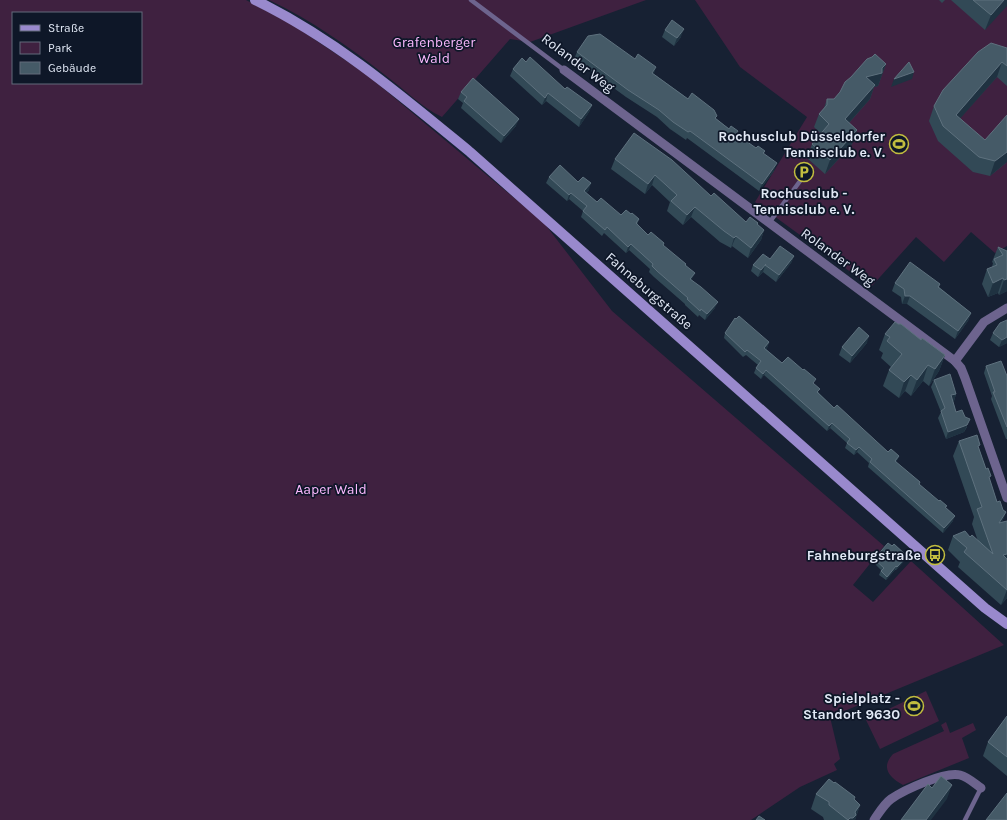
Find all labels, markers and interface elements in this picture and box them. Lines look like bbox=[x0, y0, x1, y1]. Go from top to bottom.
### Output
legend bbox=[12, 12, 142, 84]
text: Straße bbox=[48, 21, 84, 35]
street label: Rolander Weg bbox=[538, 30, 618, 96]
park label: Grafenberger Wald bbox=[393, 34, 476, 67]
text: Park bbox=[48, 41, 73, 55]
text: Gebäude bbox=[48, 61, 96, 75]
place label: Rochusclub Düsseldorfer Tennisclub e. V. bbox=[718, 128, 885, 161]
sports icon: Rochusclub Düsseldorfer Tennisclub e. V. bbox=[888, 133, 910, 155]
parking icon: Rochusclub - Tennisclub e. V. bbox=[793, 161, 815, 183]
place label: Rochusclub - Tennisclub e. V. bbox=[753, 185, 855, 218]
street label: Rolander Weg bbox=[798, 224, 878, 290]
street label: Fahneburgstraße bbox=[602, 249, 696, 333]
park label: Aaper Wald bbox=[295, 481, 367, 498]
bus stop icon: Fahneburgstraße bbox=[924, 544, 946, 566]
place label: Fahneburgstraße bbox=[807, 547, 921, 564]
place label: Spielplatz - Standort 9630 bbox=[803, 690, 900, 723]
sports icon: Spielplatz - Standort 9630 bbox=[903, 695, 925, 717]

